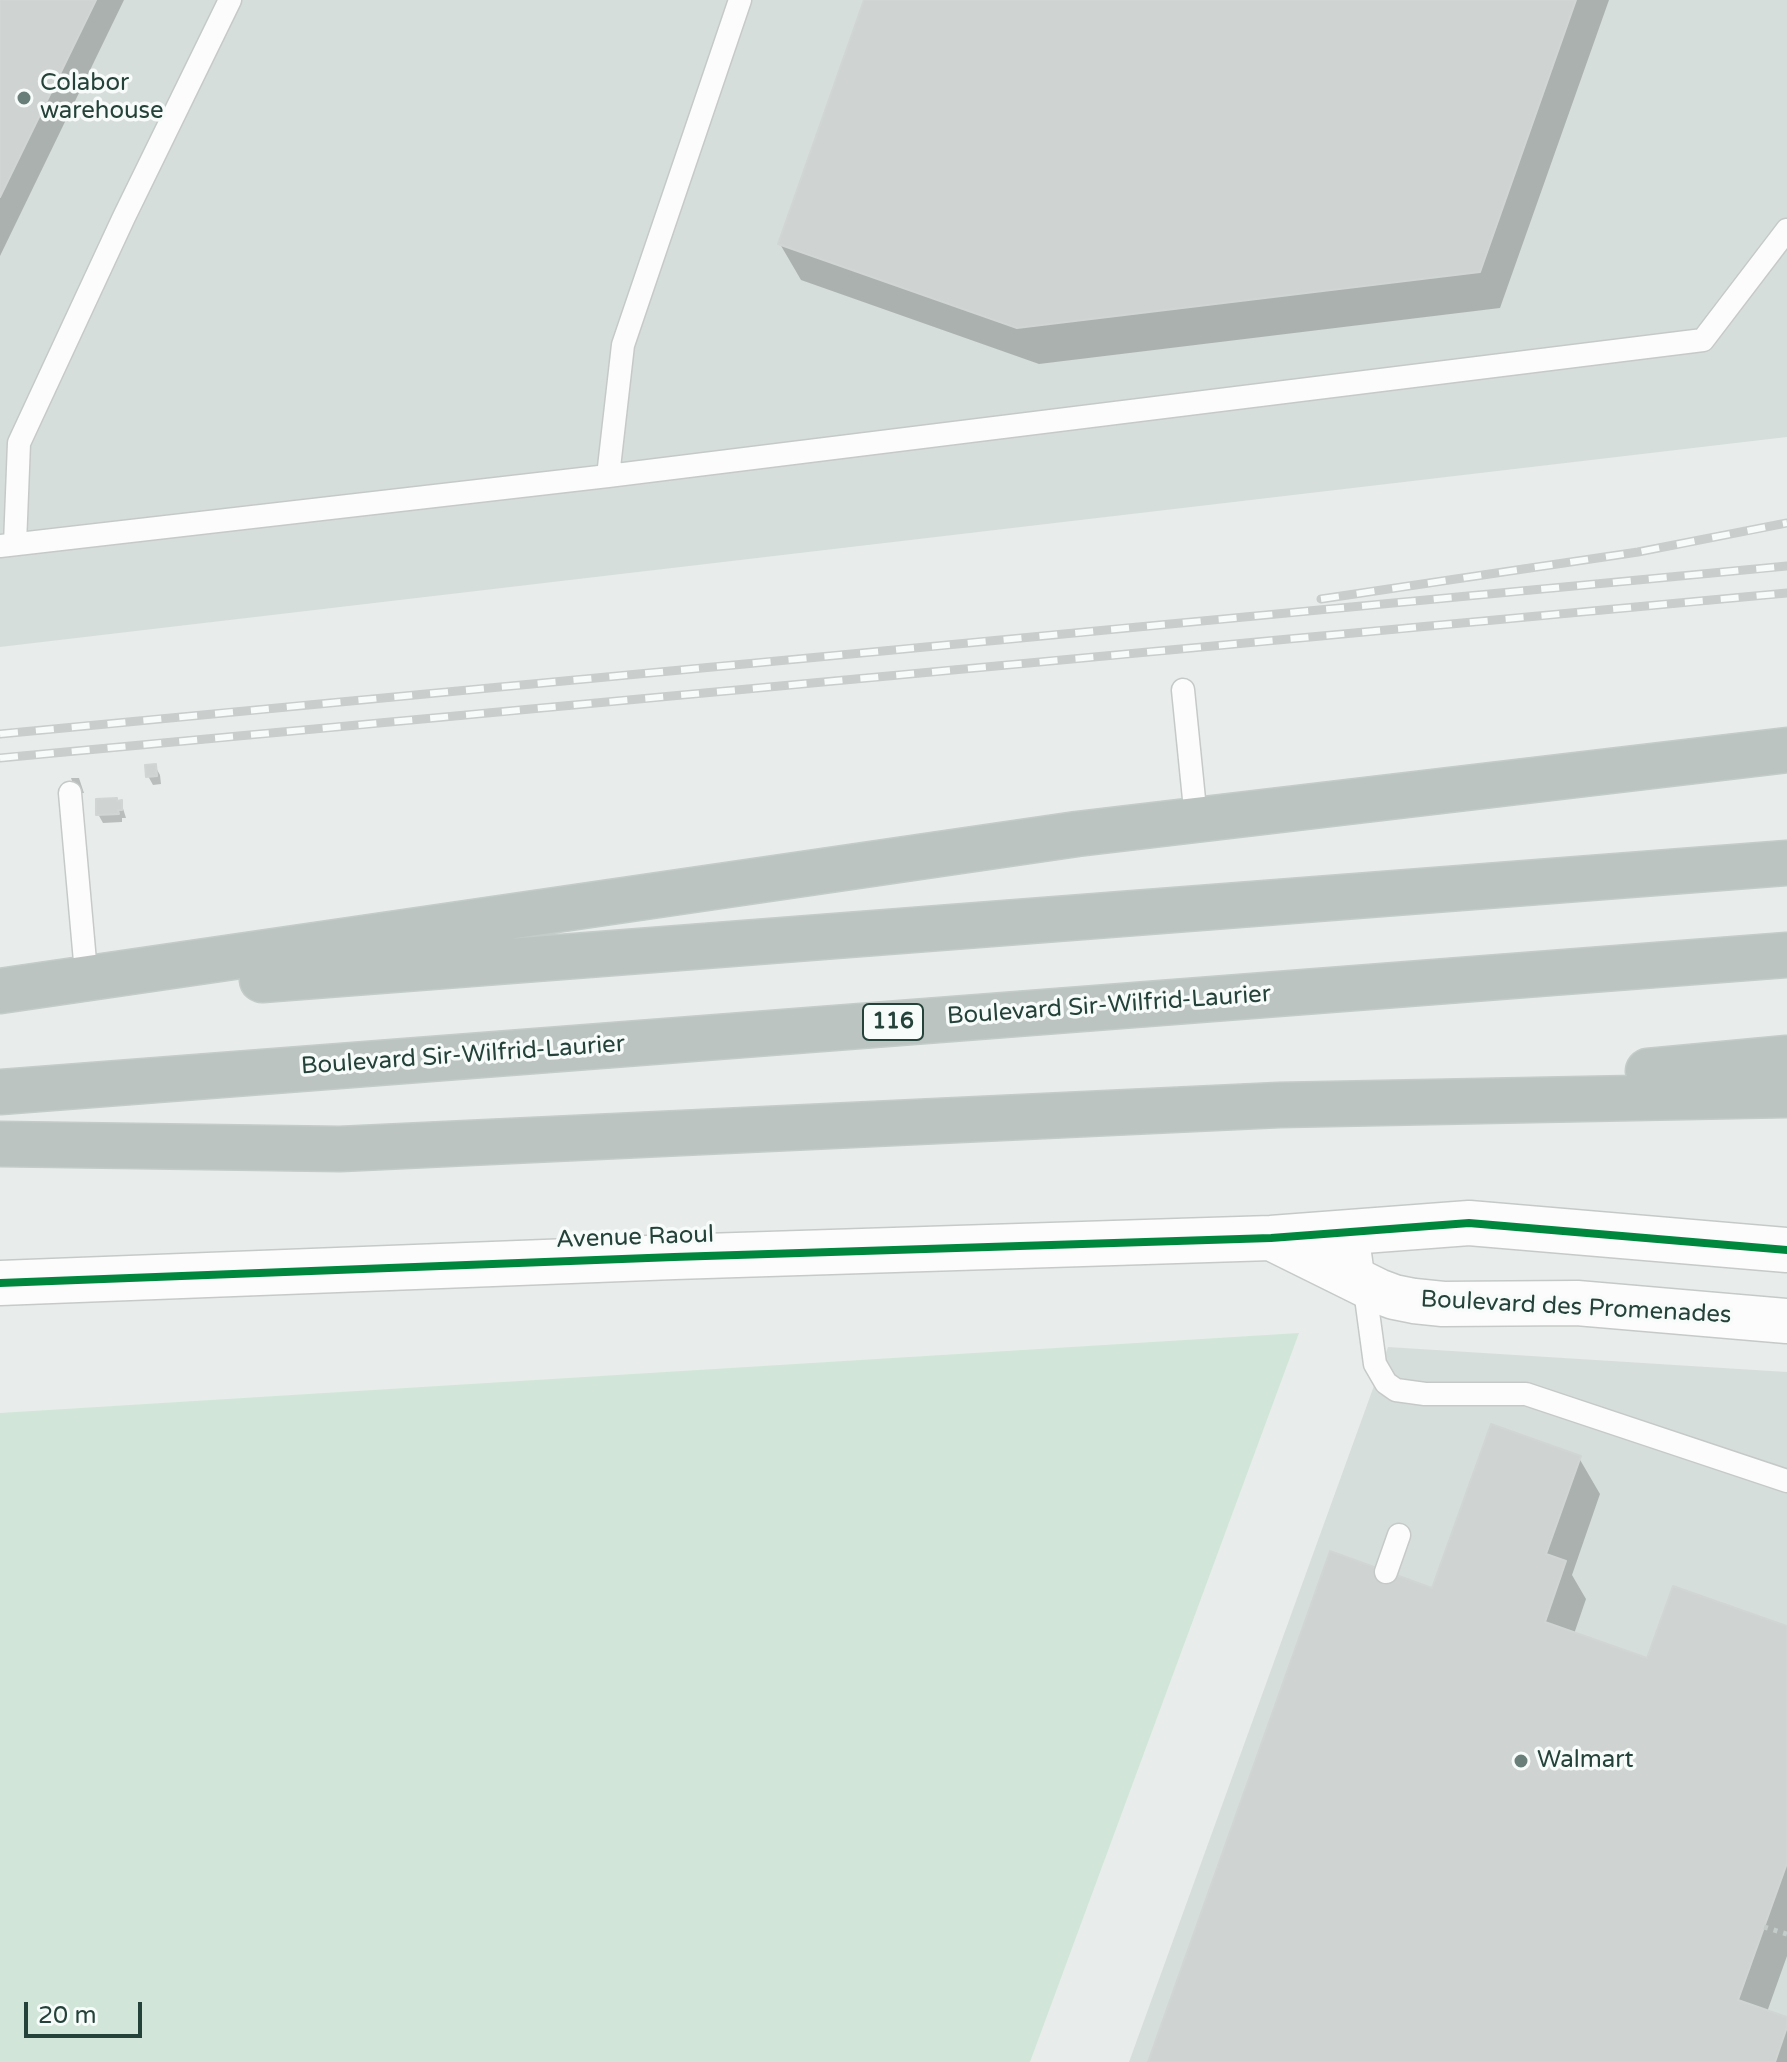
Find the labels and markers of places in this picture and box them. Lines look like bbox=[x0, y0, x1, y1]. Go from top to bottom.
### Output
place label: Colabor warehouse bbox=[40, 70, 164, 126]
marker: Colabor warehouse bbox=[15, 89, 33, 107]
place label: Walmart bbox=[1537, 1747, 1634, 1775]
marker: Walmart bbox=[1512, 1752, 1530, 1770]

